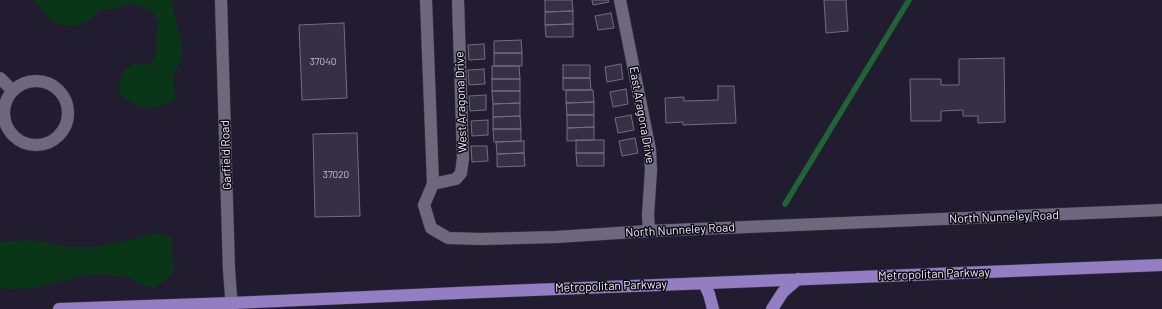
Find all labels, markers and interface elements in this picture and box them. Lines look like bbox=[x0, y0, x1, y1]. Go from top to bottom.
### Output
street label: West Aragona Drive bbox=[452, 51, 470, 153]
house number: 37040 bbox=[310, 56, 336, 68]
street label: East Aragona Drive bbox=[626, 65, 658, 165]
street label: Garfield Road bbox=[218, 120, 234, 190]
house number: 37020 bbox=[323, 169, 349, 181]
street label: North Nunneley Road bbox=[949, 208, 1059, 226]
street label: North Nunneley Road bbox=[625, 220, 735, 240]
street label: Metropolitan Parkway bbox=[878, 265, 990, 283]
street label: Metropolitan Parkway bbox=[555, 277, 667, 295]

